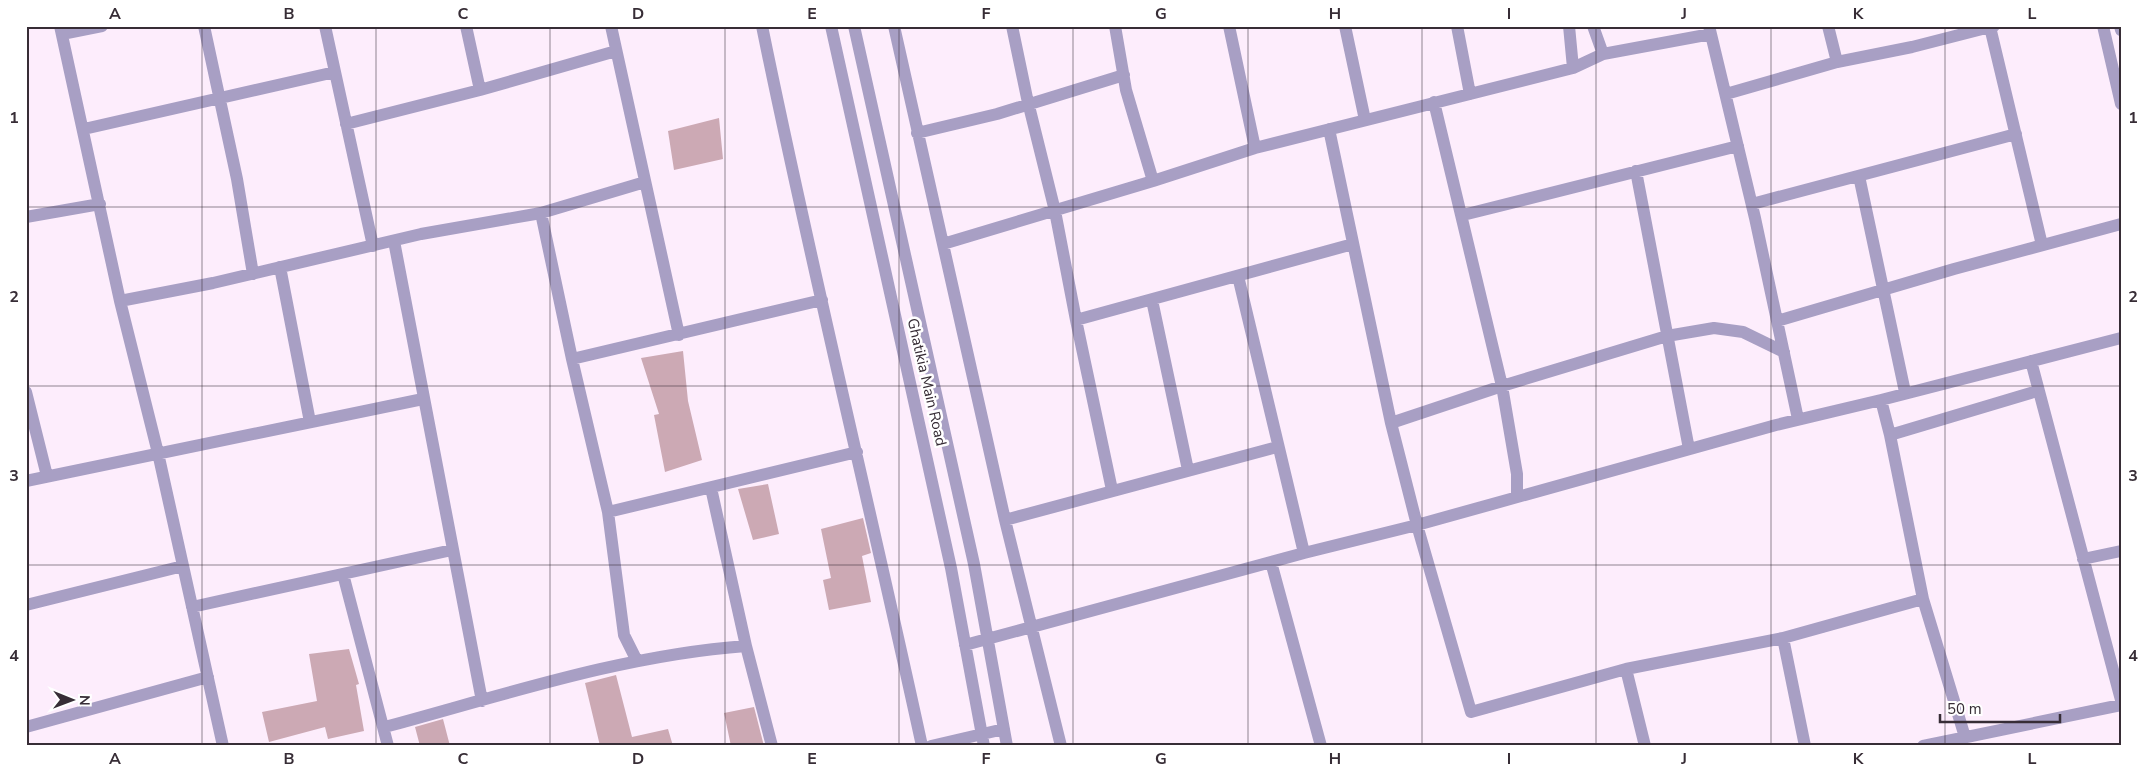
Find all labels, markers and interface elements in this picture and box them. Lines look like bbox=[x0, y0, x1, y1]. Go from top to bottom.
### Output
text: A bbox=[109, 3, 121, 25]
text: B bbox=[283, 3, 295, 25]
text: C bbox=[458, 3, 469, 25]
text: D bbox=[632, 3, 644, 25]
text: E bbox=[807, 3, 817, 25]
text: F bbox=[982, 3, 991, 25]
text: G bbox=[1155, 3, 1167, 25]
text: H bbox=[1329, 3, 1341, 25]
text: I bbox=[1507, 3, 1511, 25]
text: J bbox=[1680, 3, 1687, 25]
text: K bbox=[1853, 3, 1865, 25]
text: L bbox=[2028, 3, 2037, 25]
text: 1 bbox=[9, 107, 19, 129]
text: 1 bbox=[2128, 107, 2138, 129]
text: 2 bbox=[9, 286, 19, 308]
text: 2 bbox=[2128, 286, 2138, 308]
street label: Ghatikia Main Road bbox=[903, 316, 951, 448]
text: 3 bbox=[9, 465, 19, 487]
text: 3 bbox=[2128, 465, 2138, 487]
text: 4 bbox=[9, 645, 19, 667]
text: 4 bbox=[2128, 645, 2138, 667]
north arrow bbox=[48, 674, 98, 724]
scale bar bbox=[1940, 692, 2060, 724]
text: N bbox=[75, 695, 94, 706]
text: 50 m bbox=[1947, 699, 1982, 719]
text: A bbox=[109, 748, 121, 770]
text: B bbox=[283, 748, 295, 770]
text: C bbox=[458, 748, 469, 770]
text: D bbox=[632, 748, 644, 770]
text: E bbox=[807, 748, 817, 770]
text: F bbox=[982, 748, 991, 770]
text: G bbox=[1155, 748, 1167, 770]
text: H bbox=[1329, 748, 1341, 770]
text: I bbox=[1507, 748, 1511, 770]
text: J bbox=[1680, 748, 1687, 770]
text: K bbox=[1853, 748, 1865, 770]
text: L bbox=[2028, 748, 2037, 770]

